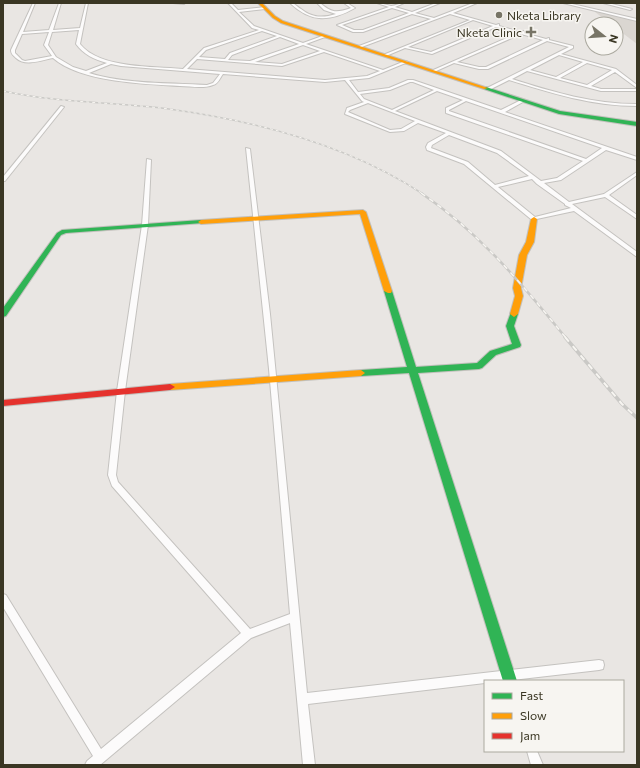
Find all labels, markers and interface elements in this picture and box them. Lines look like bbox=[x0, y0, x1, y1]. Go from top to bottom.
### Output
place label: Nketa Library bbox=[507, 8, 581, 22]
marker: Nketa Library bbox=[494, 10, 504, 20]
north arrow bbox=[584, 16, 624, 56]
place label: Nketa Clinic bbox=[457, 25, 522, 39]
marker: Nketa Clinic bbox=[525, 26, 537, 38]
text: N bbox=[607, 33, 621, 45]
legend bbox=[484, 680, 624, 752]
text: Fast bbox=[520, 688, 543, 702]
text: Slow bbox=[520, 708, 547, 722]
text: Jam bbox=[520, 728, 540, 743]

